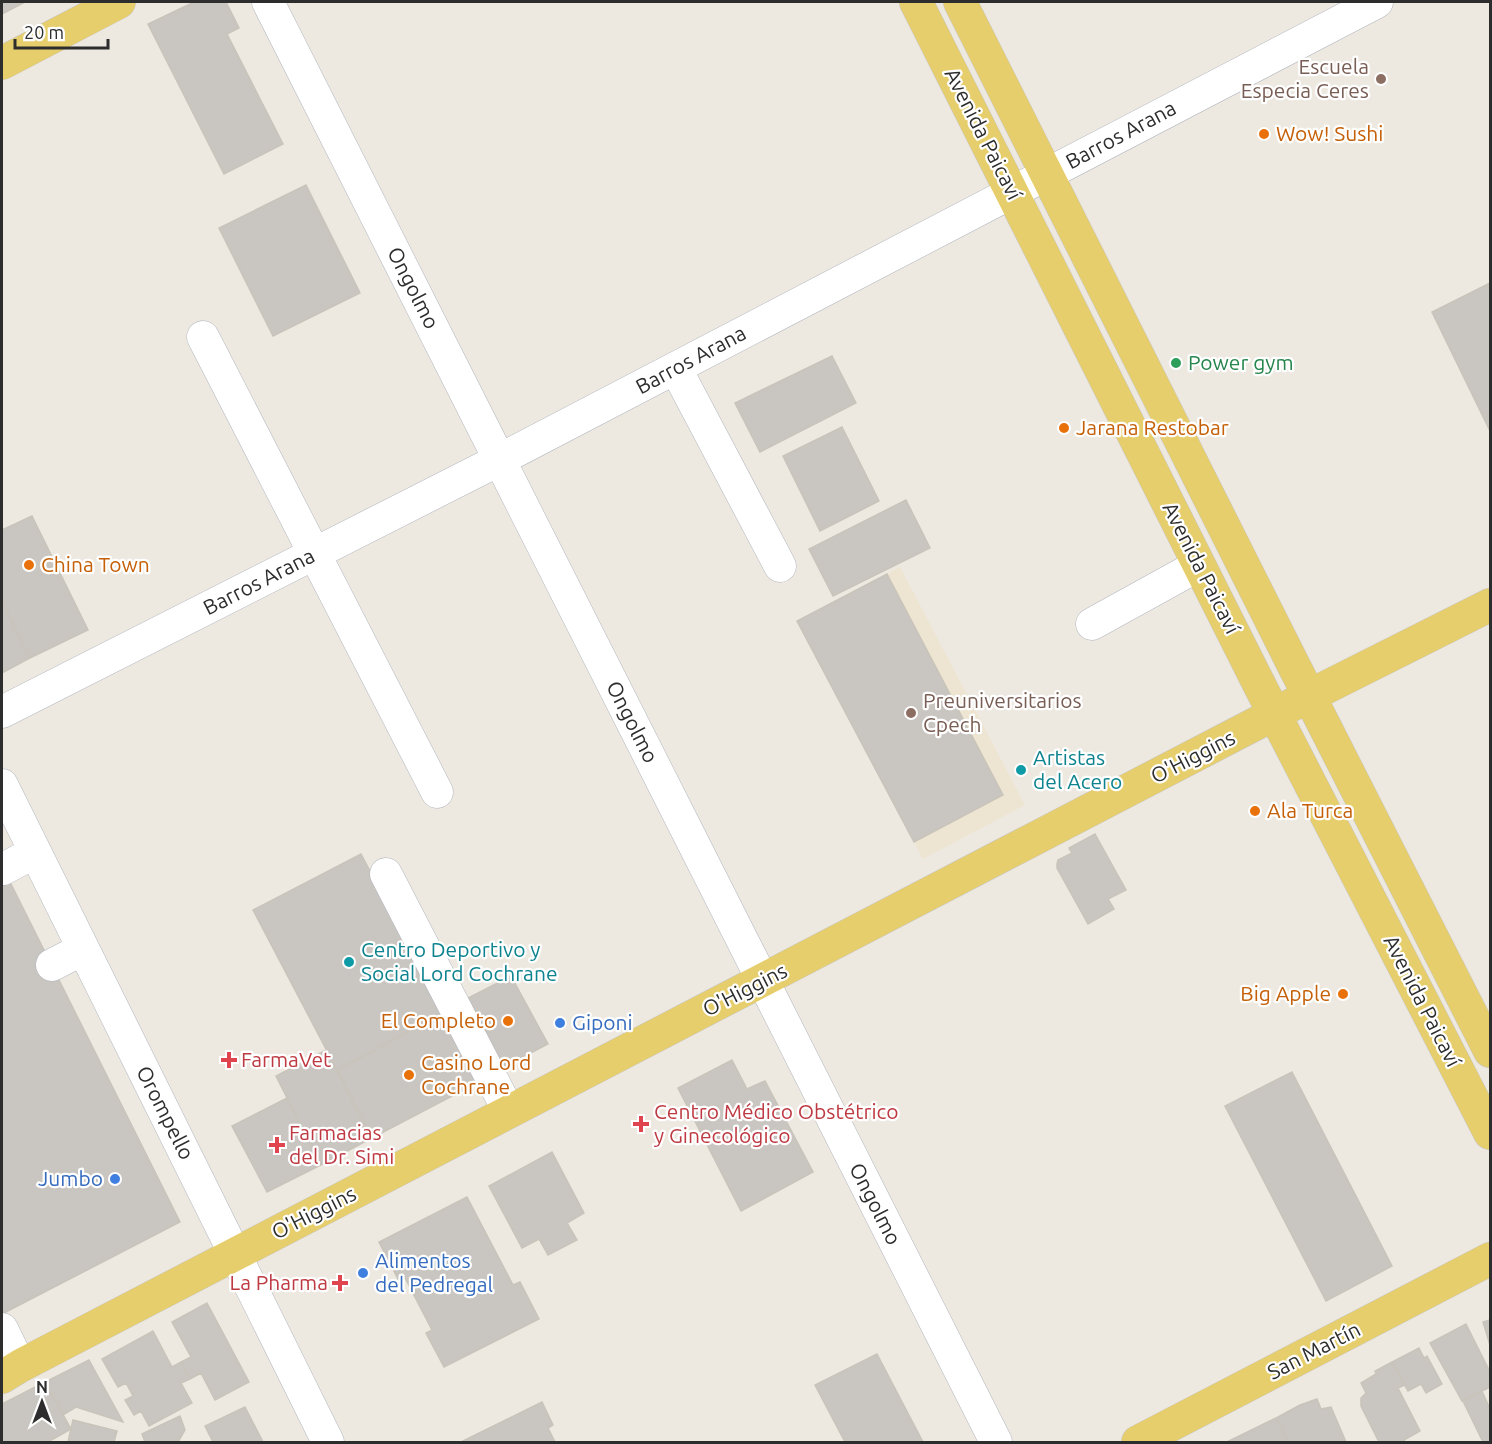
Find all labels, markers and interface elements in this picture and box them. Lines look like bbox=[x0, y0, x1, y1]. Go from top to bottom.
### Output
scale bar bbox=[15, 12, 108, 50]
text: 20 m bbox=[24, 22, 64, 42]
place label: Escuela Especia Ceres bbox=[1241, 54, 1369, 102]
street label: Avenida Paicaví bbox=[940, 64, 1028, 204]
marker: Escuela Especia Ceres bbox=[1374, 72, 1388, 86]
street label: Barros Arana bbox=[1061, 95, 1180, 173]
place label: Wow! Sushi bbox=[1276, 121, 1383, 145]
marker: Wow! Sushi bbox=[1257, 127, 1271, 141]
street label: Ongolmo bbox=[383, 243, 445, 332]
street label: Barros Arana bbox=[631, 320, 750, 398]
place label: Power gym bbox=[1188, 350, 1294, 374]
marker: Power gym bbox=[1169, 356, 1183, 370]
place label: Jarana Restobar bbox=[1076, 415, 1229, 439]
marker: Jarana Restobar bbox=[1057, 421, 1071, 435]
street label: Avenida Paicaví bbox=[1158, 498, 1246, 638]
street label: Barros Arana bbox=[199, 543, 318, 619]
place label: China Town bbox=[41, 552, 150, 576]
marker: China Town bbox=[22, 558, 36, 572]
street label: Ongolmo bbox=[602, 677, 664, 766]
place label: Preuniversitarios Cpech bbox=[923, 688, 1082, 736]
marker: Preuniversitarios Cpech bbox=[904, 706, 918, 720]
street label: O'Higgins bbox=[1146, 725, 1239, 788]
place label: Artistas del Acero bbox=[1033, 745, 1122, 793]
marker: Artistas del Acero bbox=[1014, 763, 1028, 777]
place label: Ala Turca bbox=[1267, 798, 1353, 822]
marker: Ala Turca bbox=[1248, 804, 1262, 818]
street label: Avenida Paicaví bbox=[1379, 931, 1467, 1071]
place label: Centro Deportivo y Social Lord Cochrane bbox=[361, 937, 557, 985]
marker: Centro Deportivo y Social Lord Cochrane bbox=[342, 955, 356, 969]
street label: O'Higgins bbox=[698, 958, 791, 1021]
place label: Big Apple bbox=[1240, 981, 1331, 1005]
marker: Big Apple bbox=[1336, 987, 1350, 1001]
place label: El Completo bbox=[381, 1008, 496, 1032]
place label: Giponi bbox=[572, 1010, 633, 1034]
marker: El Completo bbox=[501, 1014, 515, 1028]
marker: Giponi bbox=[553, 1016, 567, 1030]
place label: FarmaVet bbox=[241, 1047, 331, 1071]
place label: Casino Lord Cochrane bbox=[421, 1050, 531, 1098]
marker: FarmaVet bbox=[222, 1053, 236, 1067]
street label: Orompello bbox=[132, 1062, 200, 1163]
marker: Casino Lord Cochrane bbox=[402, 1068, 416, 1082]
place label: Centro Médico Obstétrico y Ginecológico bbox=[654, 1099, 899, 1147]
marker: Centro Médico Obstétrico y Ginecológico bbox=[632, 1115, 650, 1133]
place label: Farmacias del Dr. Simi bbox=[289, 1120, 394, 1168]
marker: Farmacias del Dr. Simi bbox=[270, 1138, 284, 1152]
street label: Ongolmo bbox=[845, 1159, 907, 1248]
place label: Jumbo bbox=[38, 1166, 103, 1190]
marker: Jumbo bbox=[108, 1172, 122, 1186]
street label: O'Higgins bbox=[267, 1181, 360, 1244]
place label: Alimentos del Pedregal bbox=[375, 1248, 493, 1296]
marker: Alimentos del Pedregal bbox=[356, 1266, 370, 1280]
place label: La Pharma bbox=[229, 1270, 328, 1294]
marker: La Pharma bbox=[333, 1276, 347, 1290]
street label: San Martín bbox=[1263, 1316, 1364, 1384]
north arrow bbox=[12, 1372, 72, 1432]
text: N bbox=[36, 1378, 48, 1396]

